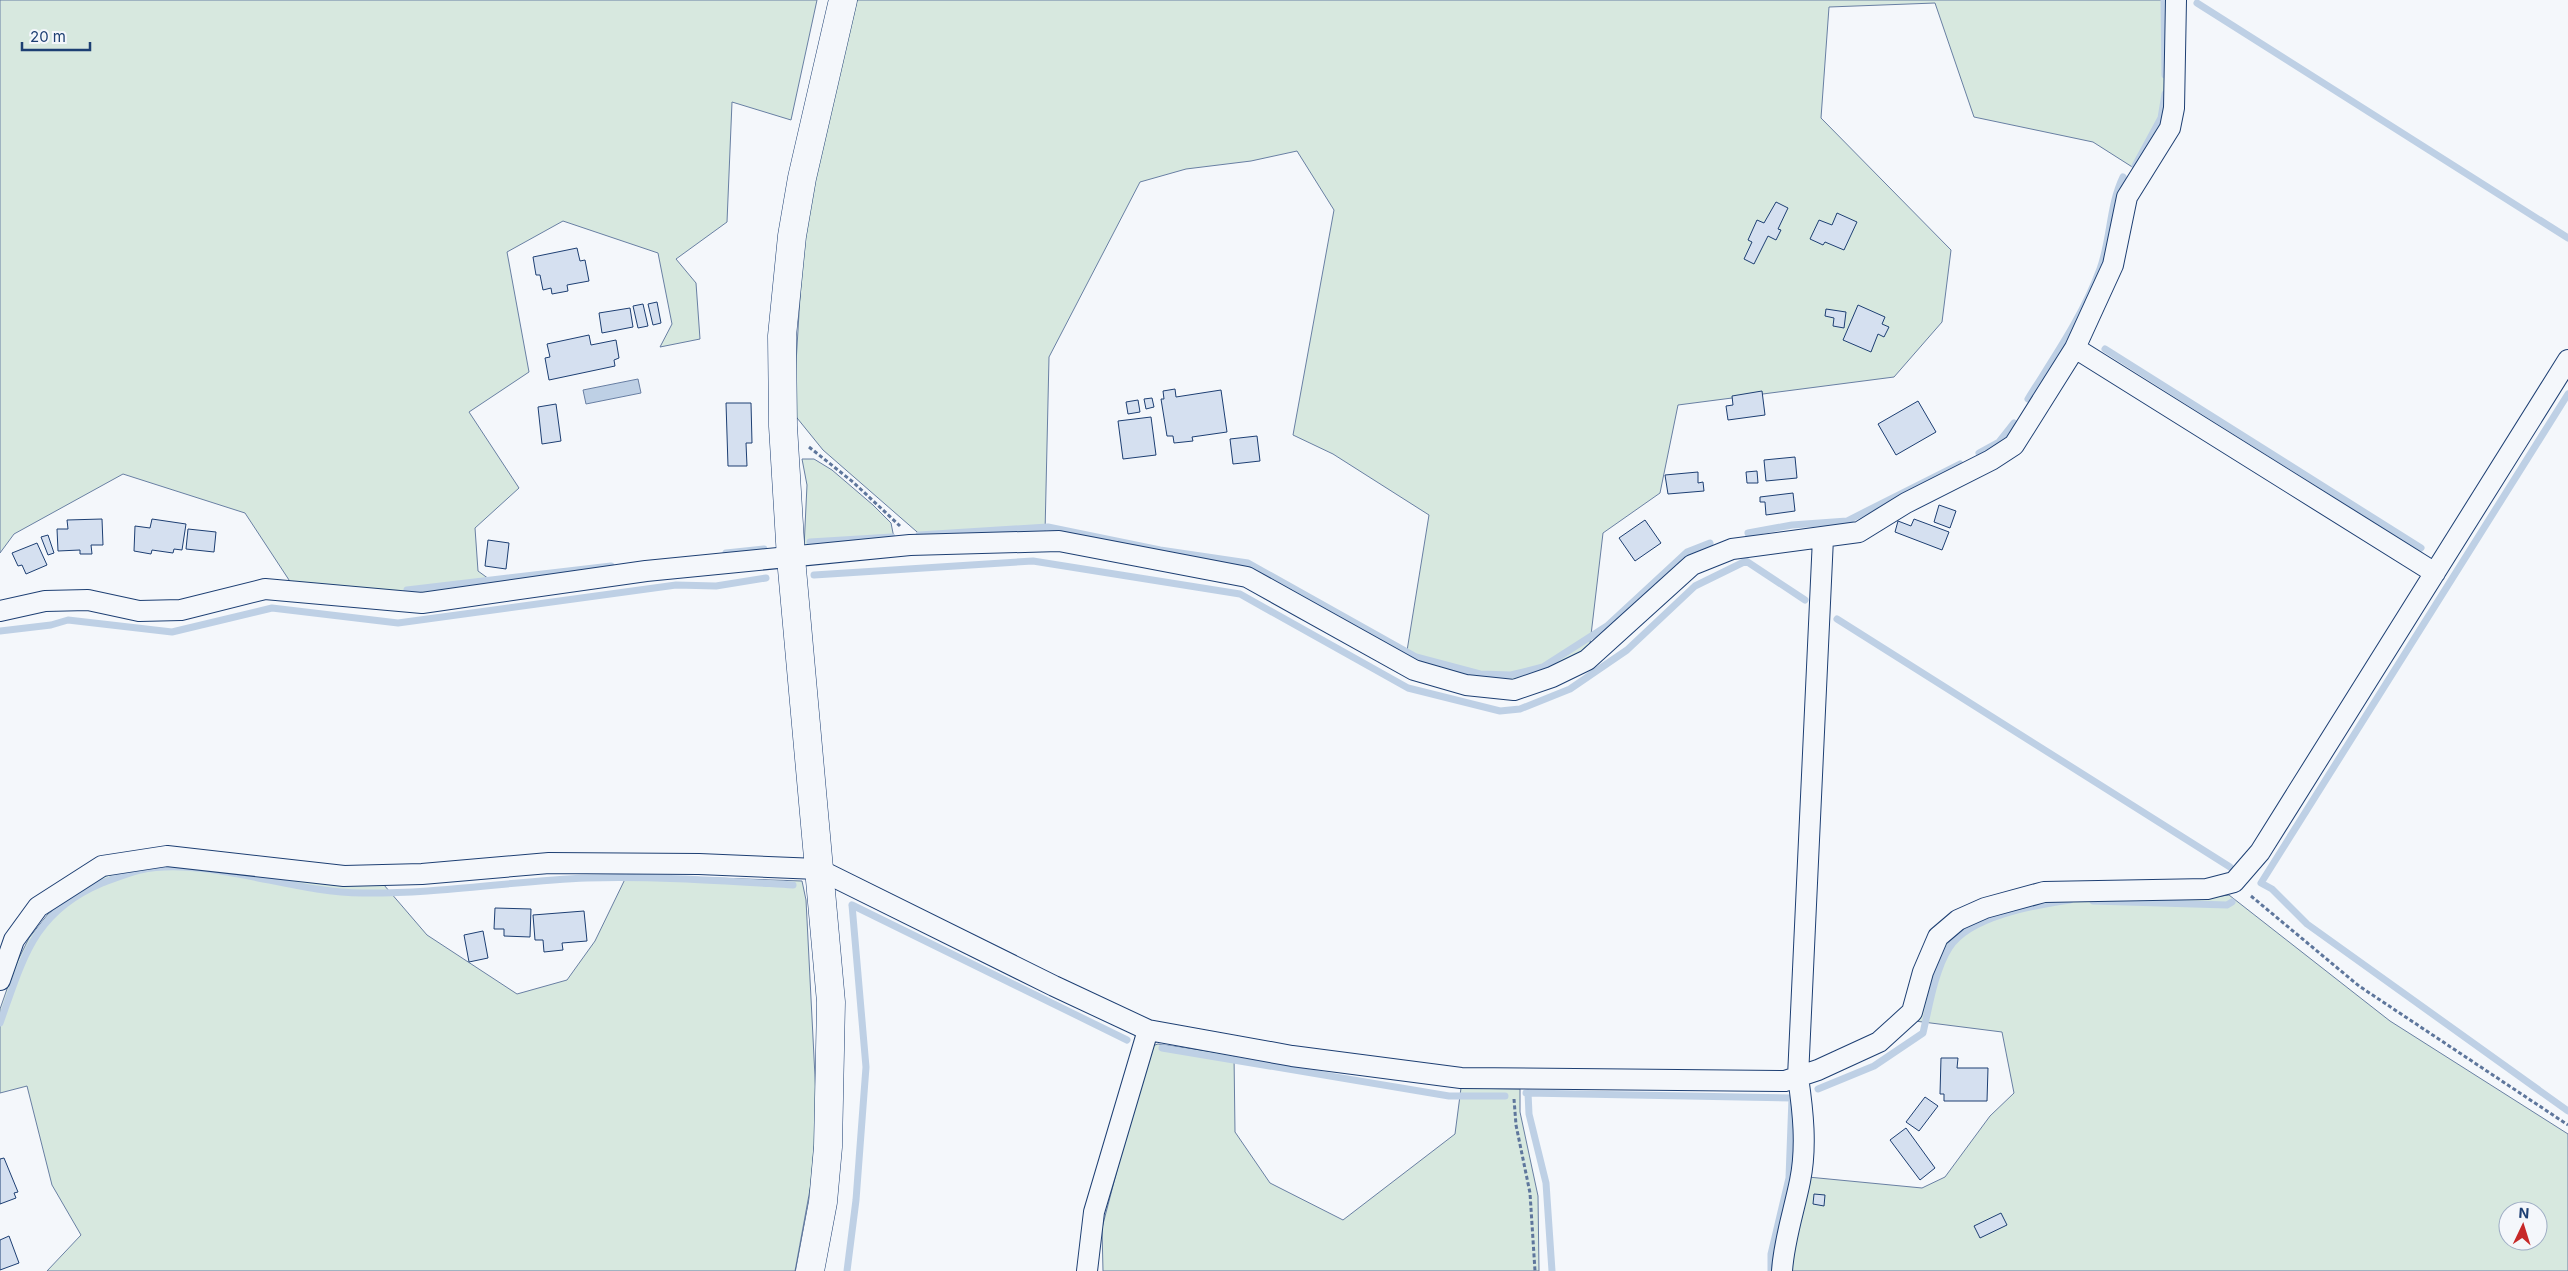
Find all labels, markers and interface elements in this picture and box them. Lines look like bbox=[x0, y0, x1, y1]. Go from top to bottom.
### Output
scale bar bbox=[22, 20, 90, 52]
text: 20 m bbox=[30, 27, 66, 46]
north arrow bbox=[2498, 1201, 2548, 1251]
text: N bbox=[2518, 1204, 2530, 1221]

